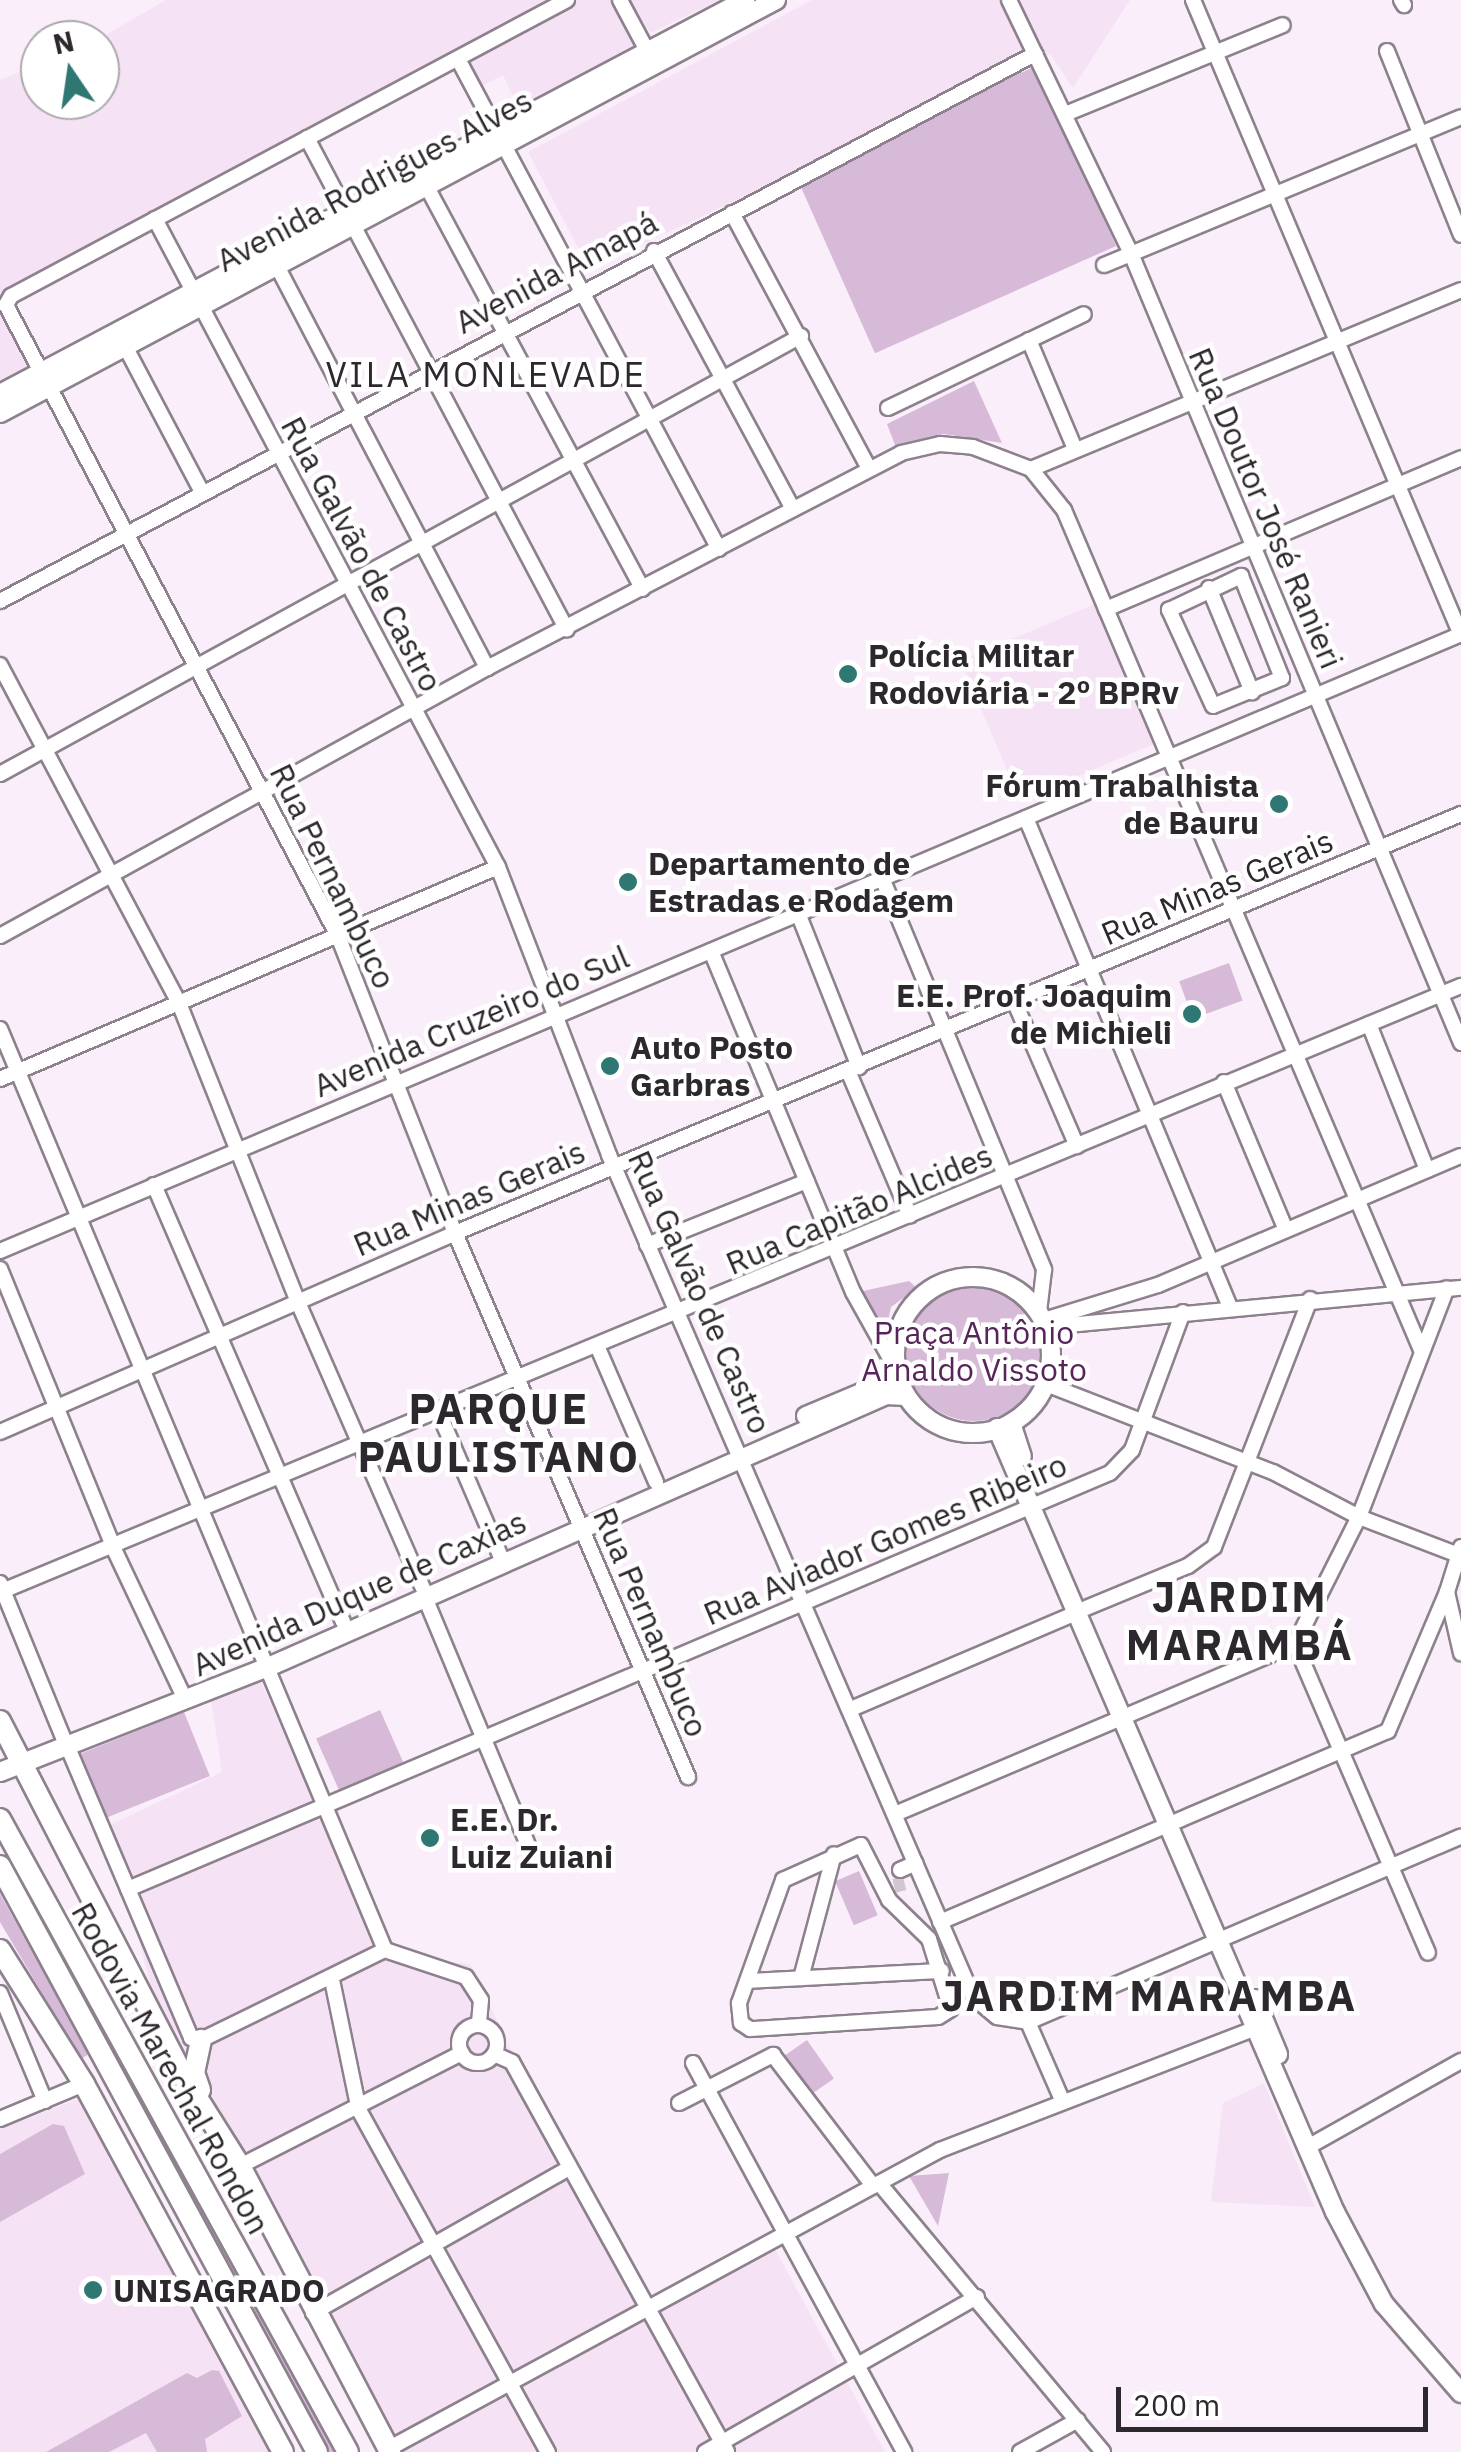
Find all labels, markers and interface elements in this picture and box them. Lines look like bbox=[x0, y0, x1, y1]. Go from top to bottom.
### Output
north arrow bbox=[20, 20, 120, 120]
text: N bbox=[50, 22, 78, 63]
street label: Avenida Rodrigues Alves bbox=[210, 80, 538, 280]
street label: Avenida Amapá bbox=[448, 203, 664, 341]
street label: Rua Doutor José Ranieri bbox=[1181, 342, 1351, 674]
district label: VILA MONLEVADE bbox=[326, 353, 646, 395]
street label: Rua Galvão de Castro bbox=[273, 410, 451, 698]
place label: Polícia Militar Rodoviária - 2º BPRv bbox=[868, 637, 1179, 712]
marker: Polícia Militar Rodoviária - 2º BPRv bbox=[837, 663, 859, 685]
street label: Rua Pernambuco bbox=[262, 757, 404, 995]
place label: Fórum Trabalhista de Bauru bbox=[985, 767, 1259, 842]
marker: Fórum Trabalhista de Bauru bbox=[1268, 793, 1290, 815]
street label: Rua Minas Gerais bbox=[1095, 821, 1339, 953]
place label: Departamento de Estradas e Rodagem bbox=[648, 845, 954, 920]
marker: Departamento de Estradas e Rodagem bbox=[617, 871, 639, 893]
street label: Avenida Cruzeiro do Sul bbox=[308, 937, 634, 1105]
place label: E.E. Prof. Joaquim de Michieli bbox=[896, 977, 1172, 1052]
marker: E.E. Prof. Joaquim de Michieli bbox=[1181, 1003, 1203, 1025]
place label: Auto Posto Garbras bbox=[630, 1029, 793, 1104]
marker: Auto Posto Garbras bbox=[599, 1055, 621, 1077]
street label: Rua Minas Gerais bbox=[347, 1132, 591, 1264]
street label: Rua Capitão Alcides bbox=[720, 1136, 998, 1282]
street label: Rua Galvão de Castro bbox=[620, 1145, 780, 1439]
park label: Praça Antônio Arnaldo Vissoto bbox=[861, 1314, 1087, 1389]
district label: PARQUE PAULISTANO bbox=[357, 1384, 641, 1482]
street label: Rua Aviador Gomes Ribeiro bbox=[698, 1445, 1072, 1633]
street label: Avenida Duque de Caxias bbox=[186, 1502, 532, 1684]
street label: Rua Pernambuco bbox=[585, 1502, 717, 1742]
district label: JARDIM MARAMBÁ bbox=[1126, 1572, 1354, 1670]
place label: E.E. Dr. Luiz Zuiani bbox=[450, 1801, 613, 1876]
marker: E.E. Dr. Luiz Zuiani bbox=[419, 1827, 441, 1849]
street label: Rodovia Marechal Rondon bbox=[64, 1896, 278, 2240]
district label: JARDIM MARAMBA bbox=[940, 1971, 1358, 2021]
place label: UNISAGRADO bbox=[113, 2271, 325, 2309]
marker: UNISAGRADO bbox=[82, 2279, 104, 2301]
scale bar bbox=[1121, 2367, 1434, 2429]
text: 200 m bbox=[1133, 2385, 1220, 2424]

